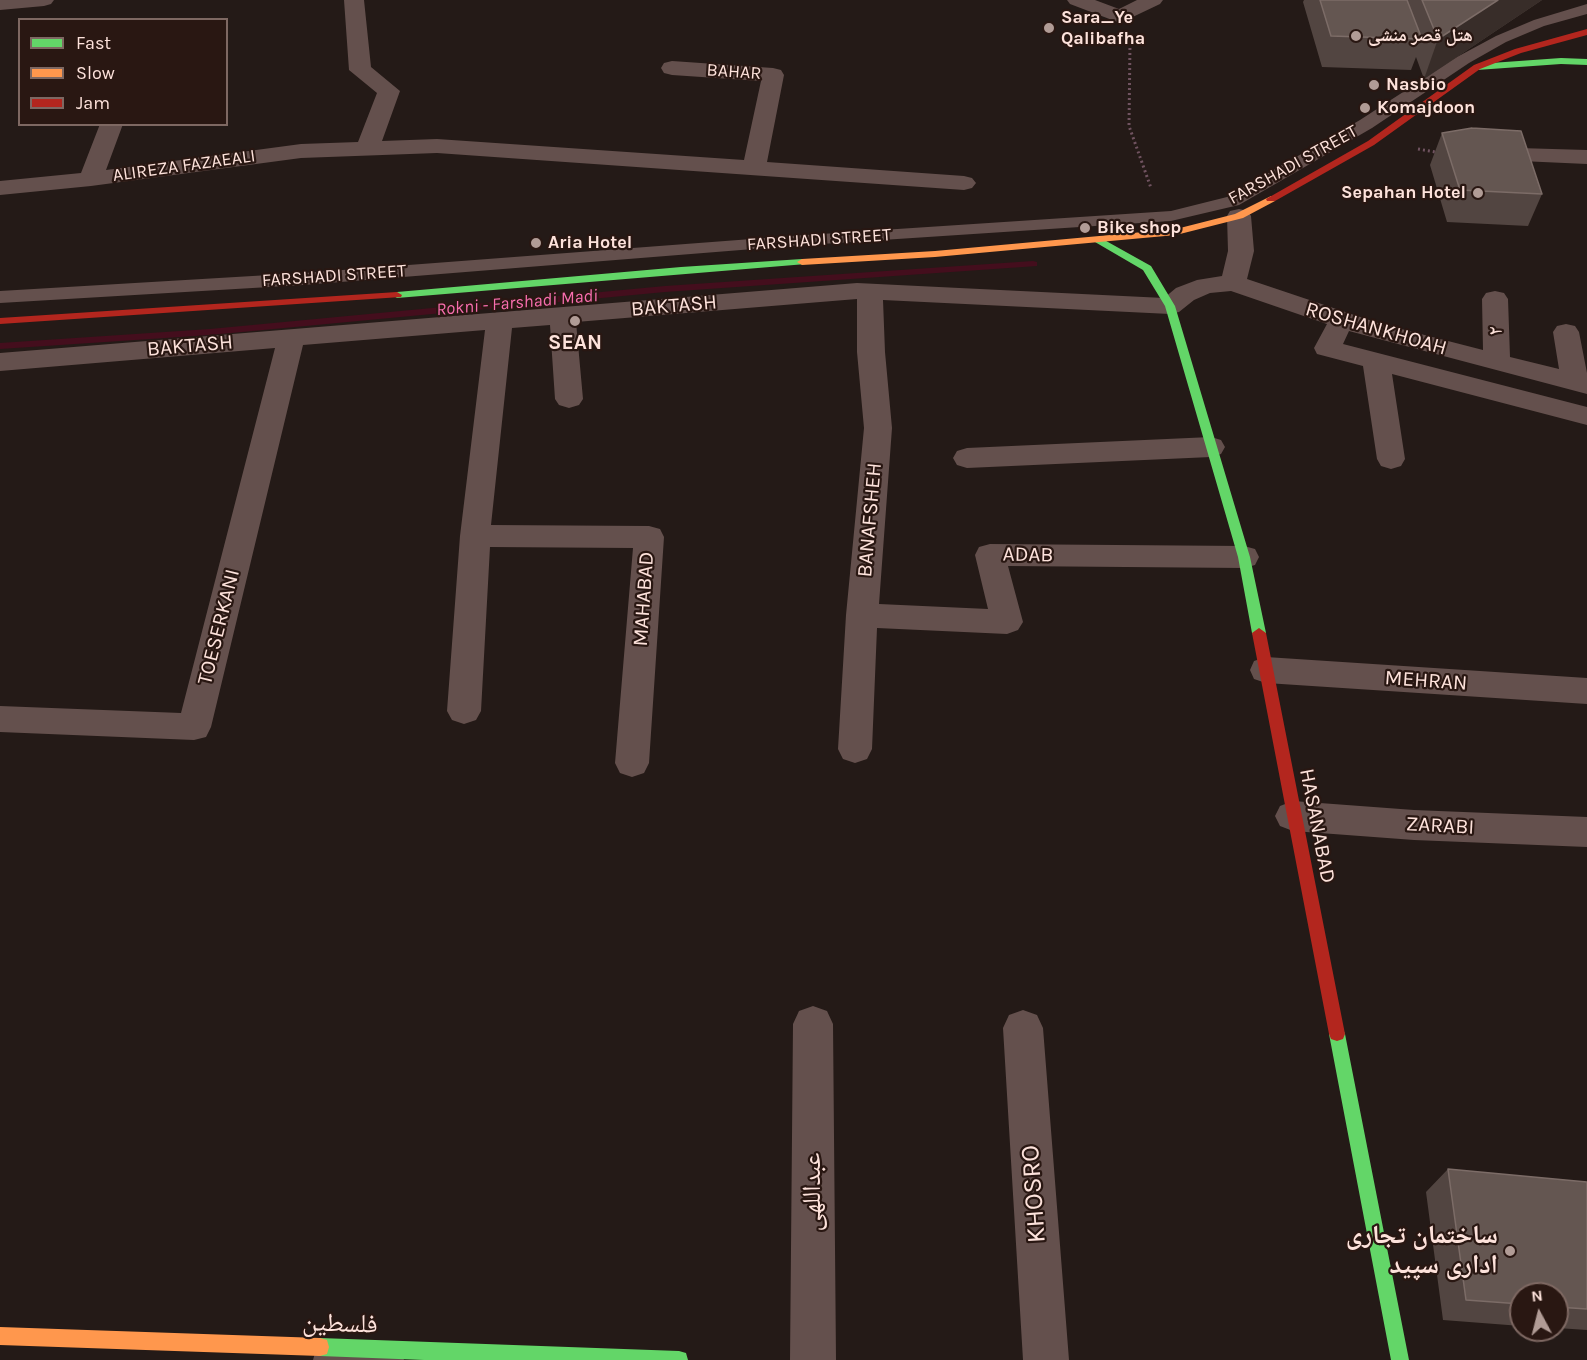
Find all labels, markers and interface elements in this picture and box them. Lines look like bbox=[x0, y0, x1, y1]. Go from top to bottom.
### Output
place label: Sara_Ye Qalibafha bbox=[1061, 7, 1145, 50]
legend bbox=[18, 18, 228, 126]
marker: Sara_Ye Qalibafha bbox=[1042, 21, 1056, 35]
place label: هتل قصر منشی bbox=[1368, 25, 1473, 47]
marker: هتل قصر منشی bbox=[1349, 29, 1363, 43]
text: Fast bbox=[76, 32, 111, 54]
street label: BAHAR bbox=[706, 59, 762, 85]
text: Slow bbox=[76, 62, 115, 84]
place label: Nasbio bbox=[1386, 74, 1446, 96]
marker: Nasbio bbox=[1367, 78, 1381, 92]
text: Jam bbox=[76, 92, 110, 114]
place label: Komajdoon bbox=[1377, 97, 1475, 119]
marker: Komajdoon bbox=[1358, 101, 1372, 115]
street label: FARSHADI STREET bbox=[1225, 121, 1361, 209]
street label: ALIREZA FAZAEALI bbox=[111, 145, 257, 187]
place label: Sepahan Hotel bbox=[1341, 182, 1466, 204]
marker: Sepahan Hotel bbox=[1471, 186, 1485, 200]
place label: Bike shop bbox=[1097, 217, 1181, 239]
marker: Bike shop bbox=[1078, 221, 1092, 235]
street label: FARSHADI STREET bbox=[746, 224, 892, 256]
place label: Aria Hotel bbox=[548, 232, 632, 254]
marker: Aria Hotel bbox=[529, 236, 543, 250]
street label: FARSHADI STREET bbox=[261, 260, 407, 292]
water label: Rokni - Farshadi Madi bbox=[435, 285, 599, 321]
street label: BAKTASH bbox=[630, 290, 718, 322]
street label: ROSHANKHOAH bbox=[1302, 297, 1450, 361]
marker: SEAN bbox=[568, 314, 582, 328]
street label: ۲ bbox=[1483, 326, 1509, 336]
street label: BAKTASH bbox=[146, 330, 234, 362]
place label: SEAN bbox=[548, 330, 602, 356]
street label: BANAFSHEH bbox=[852, 462, 888, 578]
street label: ADAB bbox=[1002, 542, 1054, 568]
street label: MAHABAD bbox=[628, 551, 660, 647]
street label: TOESERKANI bbox=[192, 567, 246, 687]
street label: MEHRAN bbox=[1384, 666, 1468, 696]
street label: HASANABAD bbox=[1294, 767, 1340, 885]
street label: ZARABI bbox=[1405, 812, 1475, 840]
street label: KHOSRO bbox=[1015, 1144, 1053, 1244]
street label: عبداللهی bbox=[797, 1153, 829, 1231]
place label: ساختمان تجاری اداری سپید bbox=[1346, 1220, 1498, 1282]
marker: ساختمان تجاری اداری سپید bbox=[1503, 1244, 1517, 1258]
north arrow bbox=[1509, 1282, 1569, 1342]
text: N bbox=[1530, 1285, 1544, 1306]
street label: فلسطین bbox=[302, 1307, 378, 1341]

